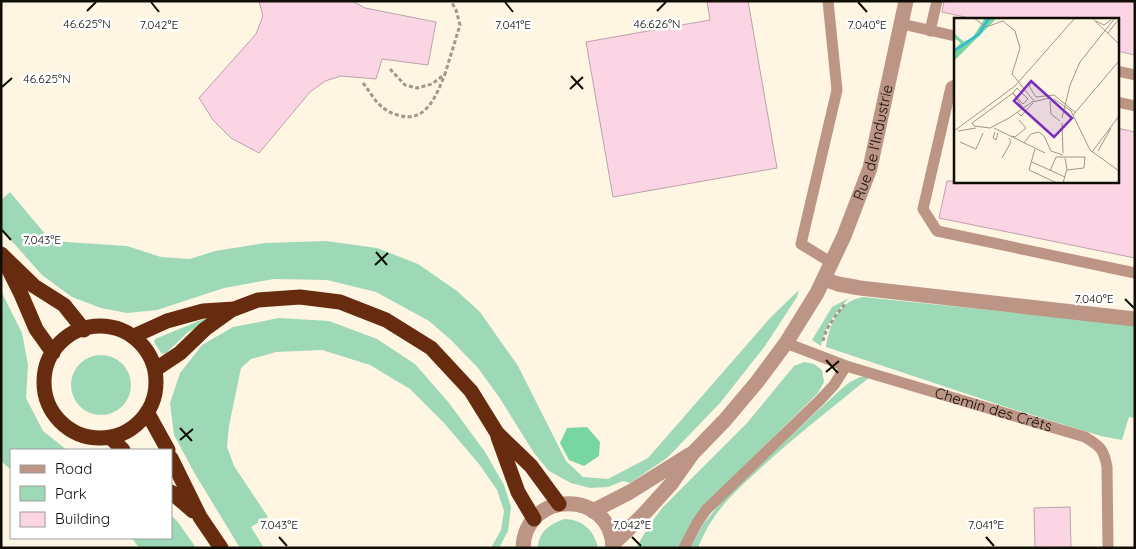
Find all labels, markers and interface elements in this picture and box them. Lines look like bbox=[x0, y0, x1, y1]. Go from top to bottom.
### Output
text: 46.625°N bbox=[63, 16, 111, 31]
text: 46.626°N bbox=[633, 16, 681, 31]
text: 7.042°E bbox=[140, 17, 178, 32]
text: 7.041°E bbox=[495, 17, 531, 32]
text: 7.040°E bbox=[848, 17, 887, 32]
inset map bbox=[954, 18, 1118, 182]
text: 46.625°N bbox=[23, 71, 71, 86]
street label: Rue de l'Industrie bbox=[849, 83, 897, 203]
text: 7.043°E bbox=[23, 232, 61, 247]
text: 7.040°E bbox=[1075, 291, 1114, 306]
street label: Chemin des Crêts bbox=[933, 383, 1054, 436]
legend bbox=[10, 449, 172, 539]
text: Road bbox=[55, 459, 92, 478]
text: Park bbox=[55, 484, 87, 503]
text: Building bbox=[55, 509, 110, 528]
text: 7.043°E bbox=[260, 517, 298, 532]
text: 7.042°E bbox=[613, 517, 651, 532]
text: 7.041°E bbox=[968, 517, 1004, 532]

